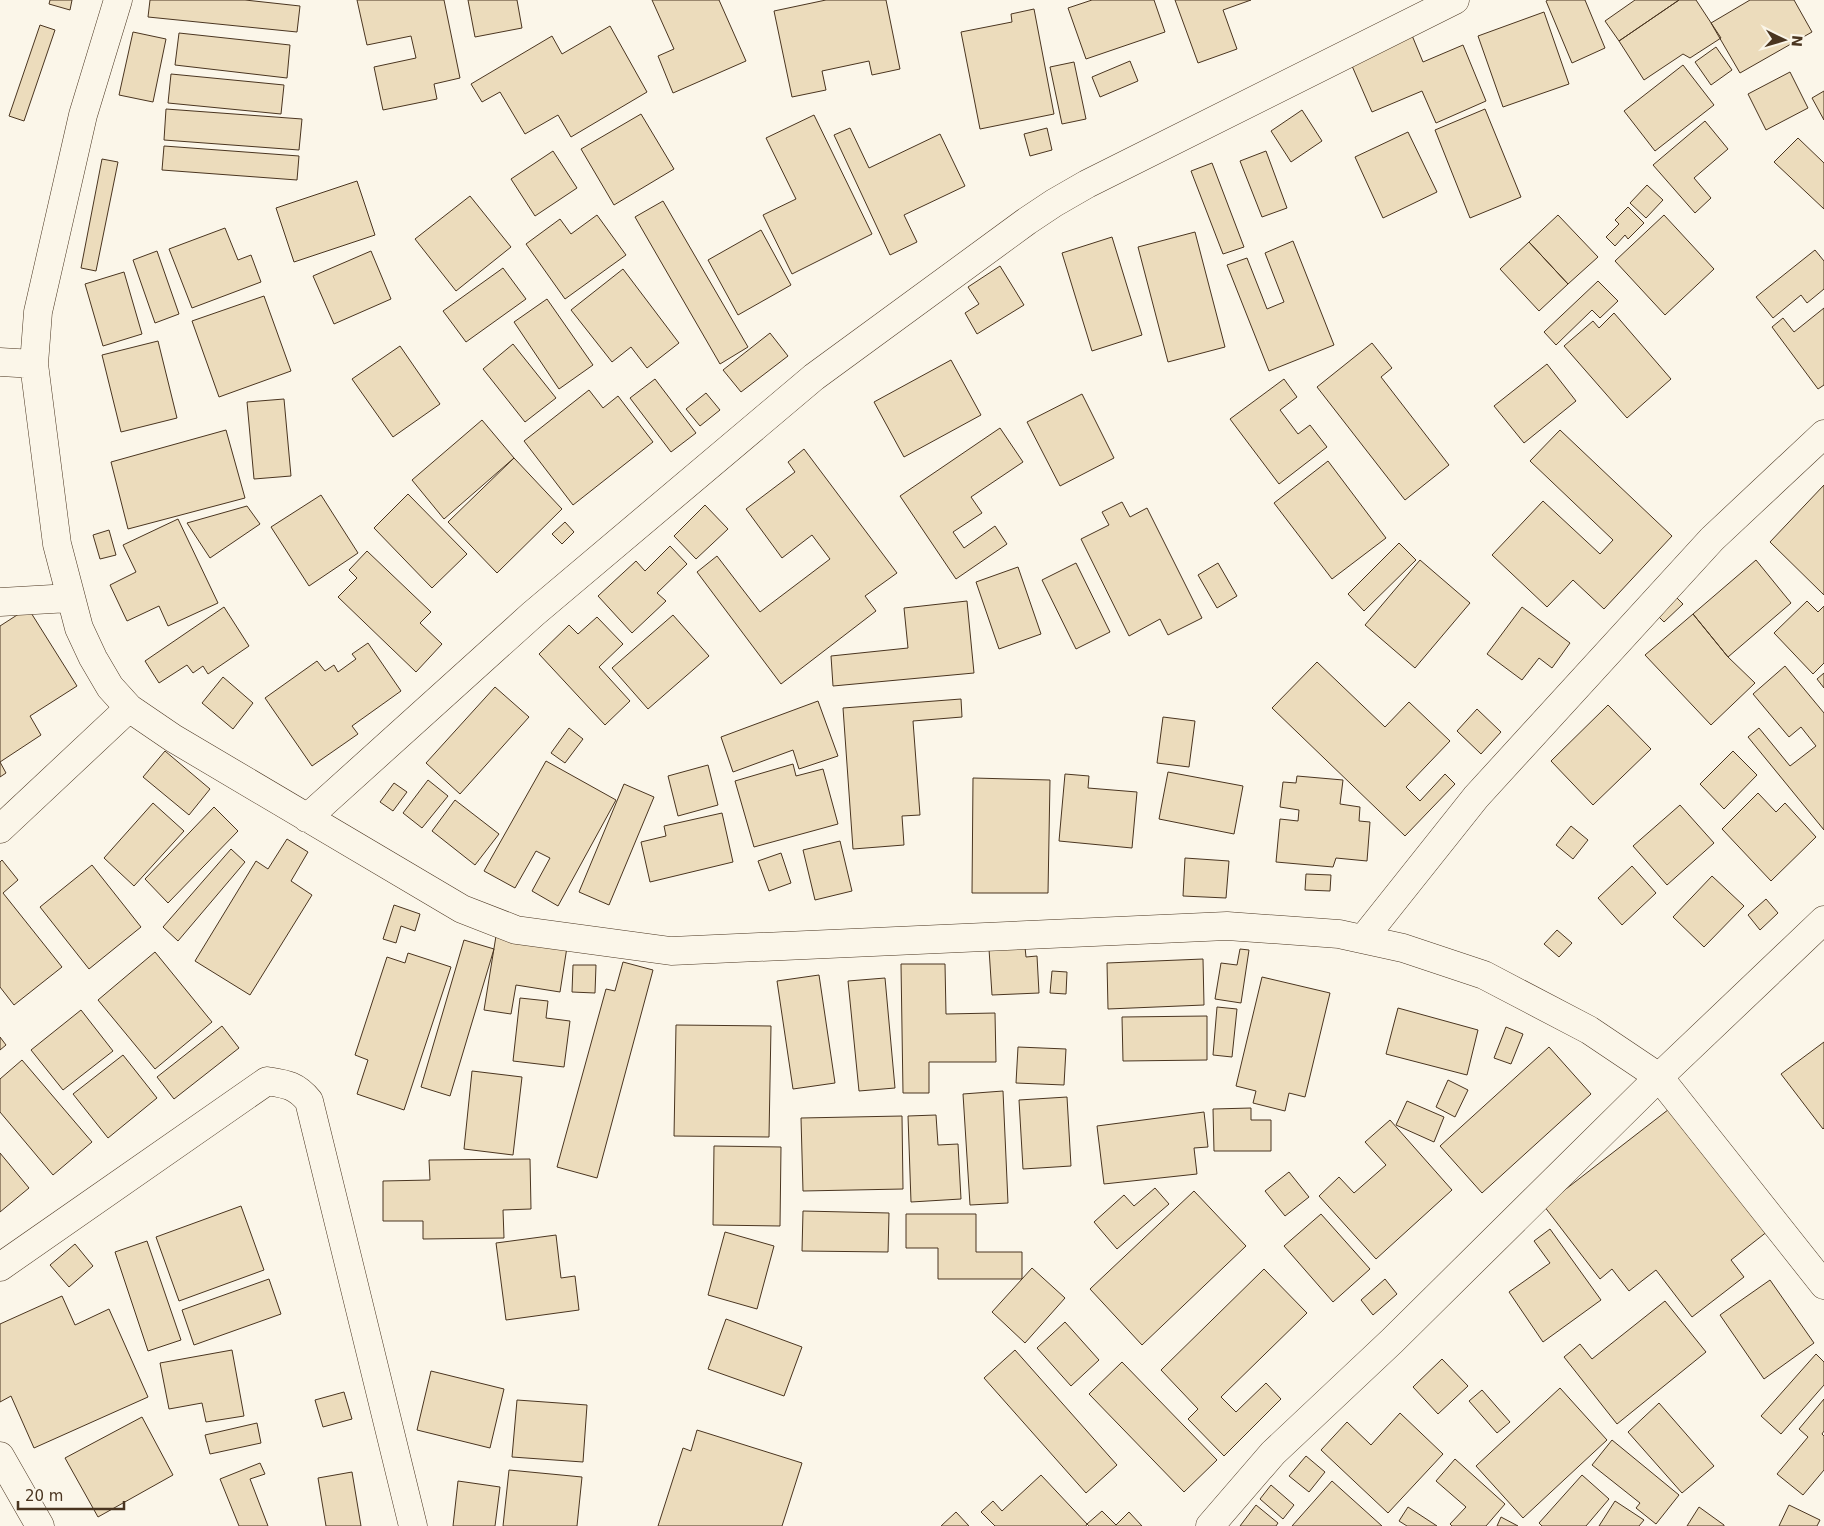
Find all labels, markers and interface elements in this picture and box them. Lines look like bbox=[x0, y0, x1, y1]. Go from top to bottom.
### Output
north arrow bbox=[1759, 15, 1809, 65]
text: N bbox=[1788, 35, 1805, 48]
scale bar bbox=[18, 1478, 124, 1510]
text: 20 m bbox=[25, 1487, 63, 1505]

